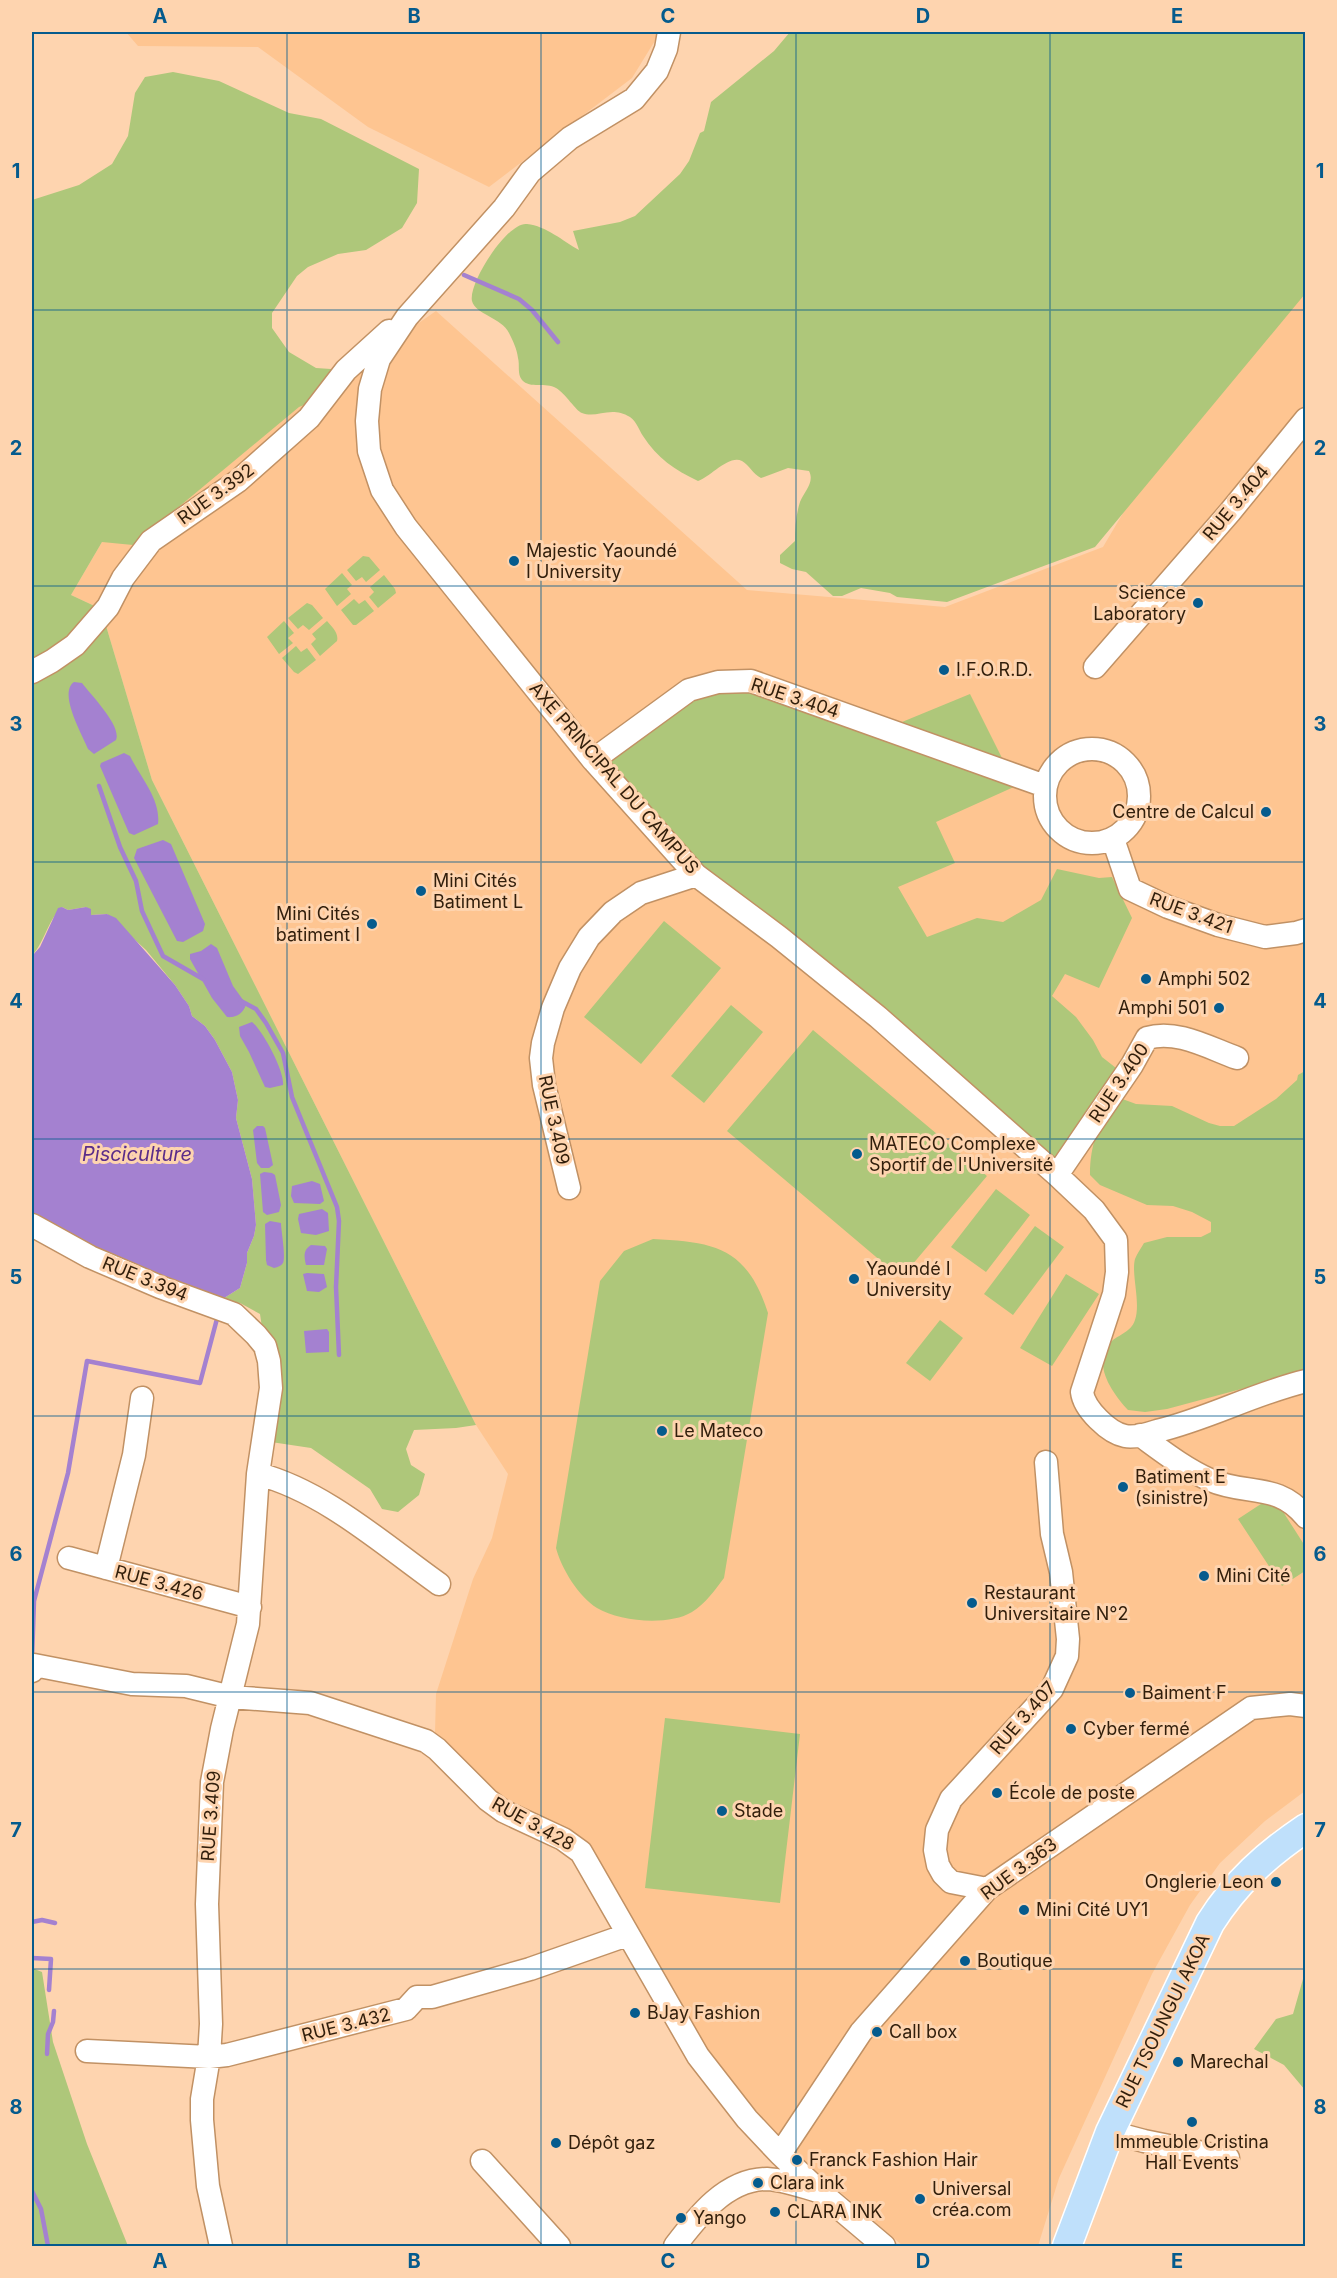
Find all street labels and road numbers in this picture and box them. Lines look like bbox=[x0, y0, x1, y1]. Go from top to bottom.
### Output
street label: RUE 3.392 bbox=[173, 459, 258, 528]
street label: RUE 3.404 bbox=[1198, 461, 1273, 544]
street label: RUE 3.404 bbox=[748, 673, 842, 722]
street label: AXE PRINCIPAL DU CAMPUS bbox=[525, 677, 703, 878]
street label: RUE 3.421 bbox=[1147, 888, 1235, 937]
street label: RUE 3.400 bbox=[1084, 1039, 1153, 1126]
street label: RUE 3.409 bbox=[535, 1073, 574, 1167]
street label: RUE 3.394 bbox=[99, 1252, 191, 1305]
street label: RUE 3.426 bbox=[113, 1561, 206, 1604]
street label: RUE 3.407 bbox=[985, 1677, 1060, 1758]
street label: RUE 3.409 bbox=[197, 1770, 224, 1862]
street label: RUE 3.428 bbox=[489, 1792, 578, 1855]
street label: RUE 3.363 bbox=[977, 1833, 1061, 1904]
street label: RUE TSOUNGUI AKOA bbox=[1111, 1930, 1214, 2111]
street label: RUE 3.432 bbox=[299, 2003, 392, 2046]

